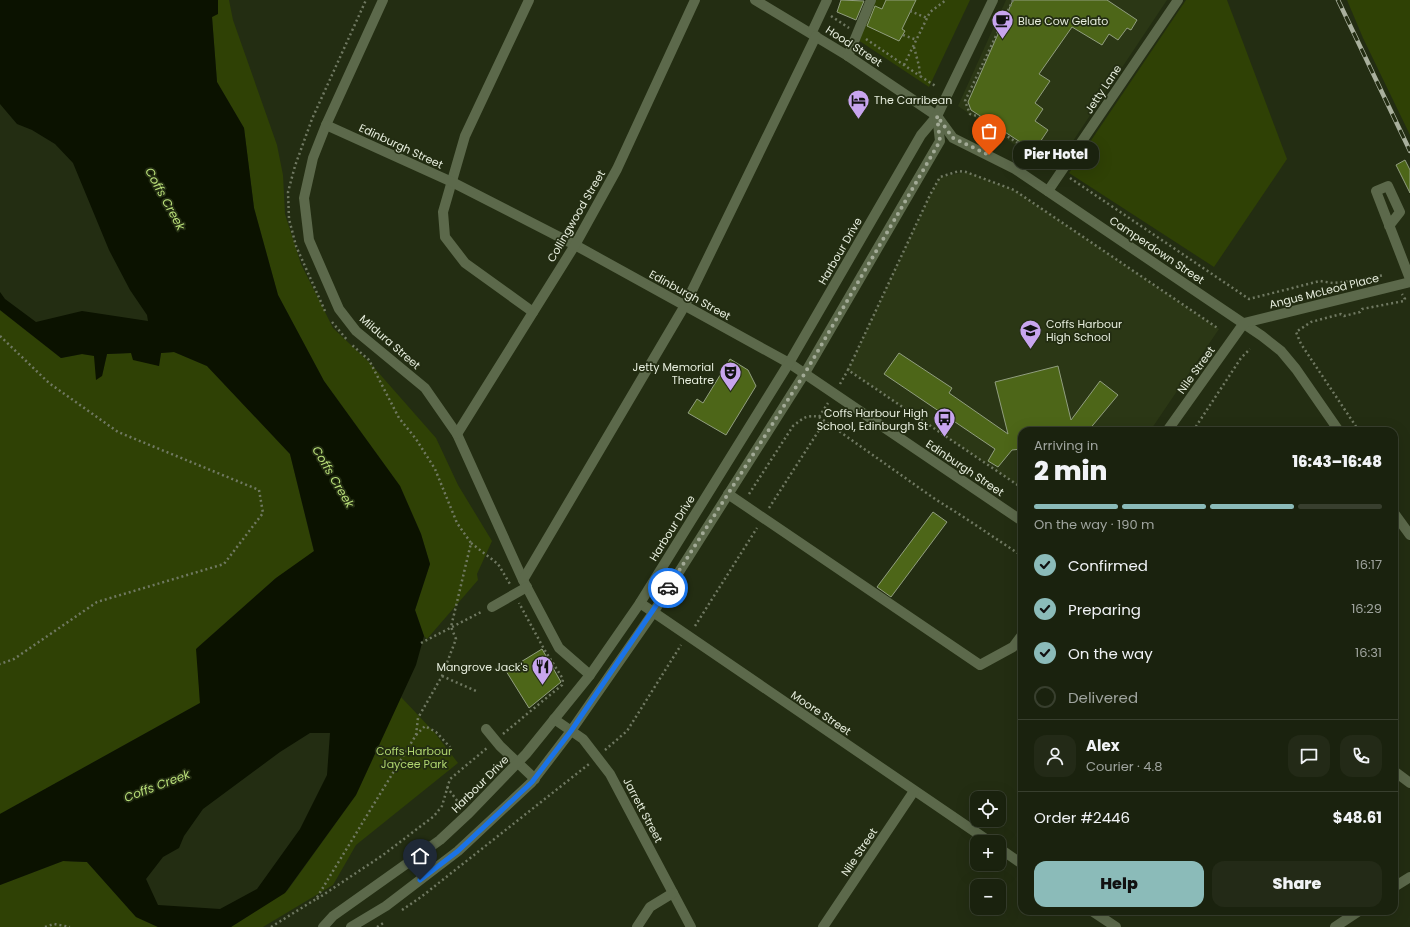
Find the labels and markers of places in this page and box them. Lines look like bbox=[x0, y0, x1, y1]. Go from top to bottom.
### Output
cafe icon: Blue Cow Gelato bbox=[989, 8, 1015, 41]
place label: Blue Cow Gelato bbox=[1018, 13, 1108, 29]
hotel icon: The Carribean bbox=[846, 87, 872, 120]
place label: The Carribean bbox=[874, 92, 952, 108]
pin bbox=[972, 114, 1006, 155]
callout: Pier Hotel bbox=[1013, 141, 1099, 169]
place label: Coffs Harbour High School bbox=[1046, 316, 1122, 345]
school or university icon: Coffs Harbour High School bbox=[1018, 317, 1044, 350]
place label: Jetty Memorial Theatre bbox=[633, 359, 714, 388]
theatre icon: Jetty Memorial Theatre bbox=[717, 360, 743, 393]
place label: Coffs Harbour High School, Edinburgh St bbox=[817, 405, 928, 434]
bus stop icon: Coffs Harbour High School, Edinburgh St bbox=[931, 406, 957, 439]
restaurant icon: Mangrove Jack's bbox=[530, 654, 556, 687]
place label: Mangrove Jack's bbox=[436, 659, 528, 675]
pin bbox=[403, 839, 437, 880]

